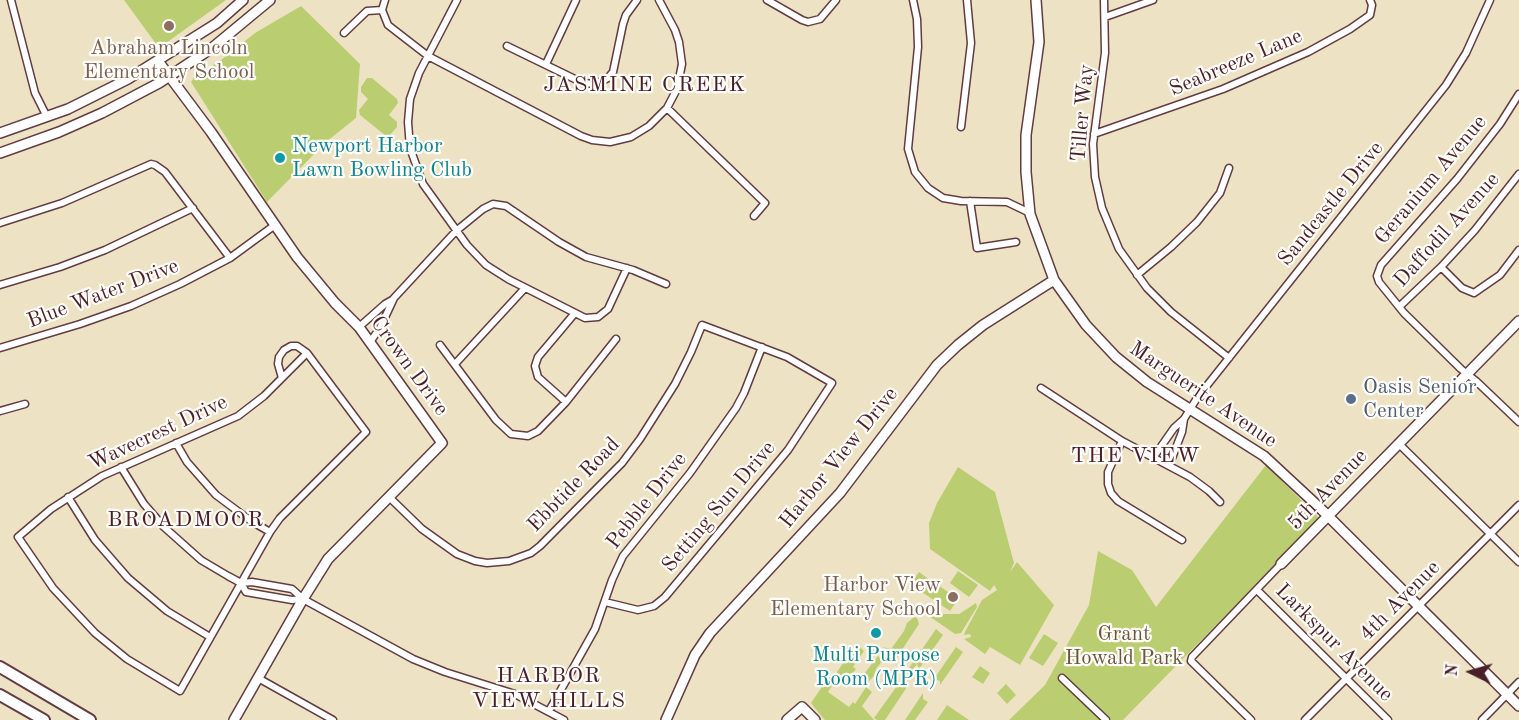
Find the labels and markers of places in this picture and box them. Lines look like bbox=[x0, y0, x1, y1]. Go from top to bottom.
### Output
marker: Abraham Lincoln Elementary School bbox=[162, 19, 176, 33]
place label: Abraham Lincoln Elementary School bbox=[84, 35, 254, 85]
place label: Newport Harbor Lawn Bowling Club bbox=[292, 133, 472, 183]
marker: Newport Harbor Lawn Bowling Club bbox=[273, 151, 287, 165]
place label: Oasis Senior Center bbox=[1363, 374, 1477, 424]
marker: Oasis Senior Center bbox=[1344, 392, 1358, 406]
place label: Harbor View Elementary School bbox=[770, 572, 941, 622]
marker: Harbor View Elementary School bbox=[946, 590, 960, 604]
marker: Multi Purpose Room (MPR) bbox=[869, 626, 883, 640]
place label: Multi Purpose Room (MPR) bbox=[812, 642, 940, 692]

